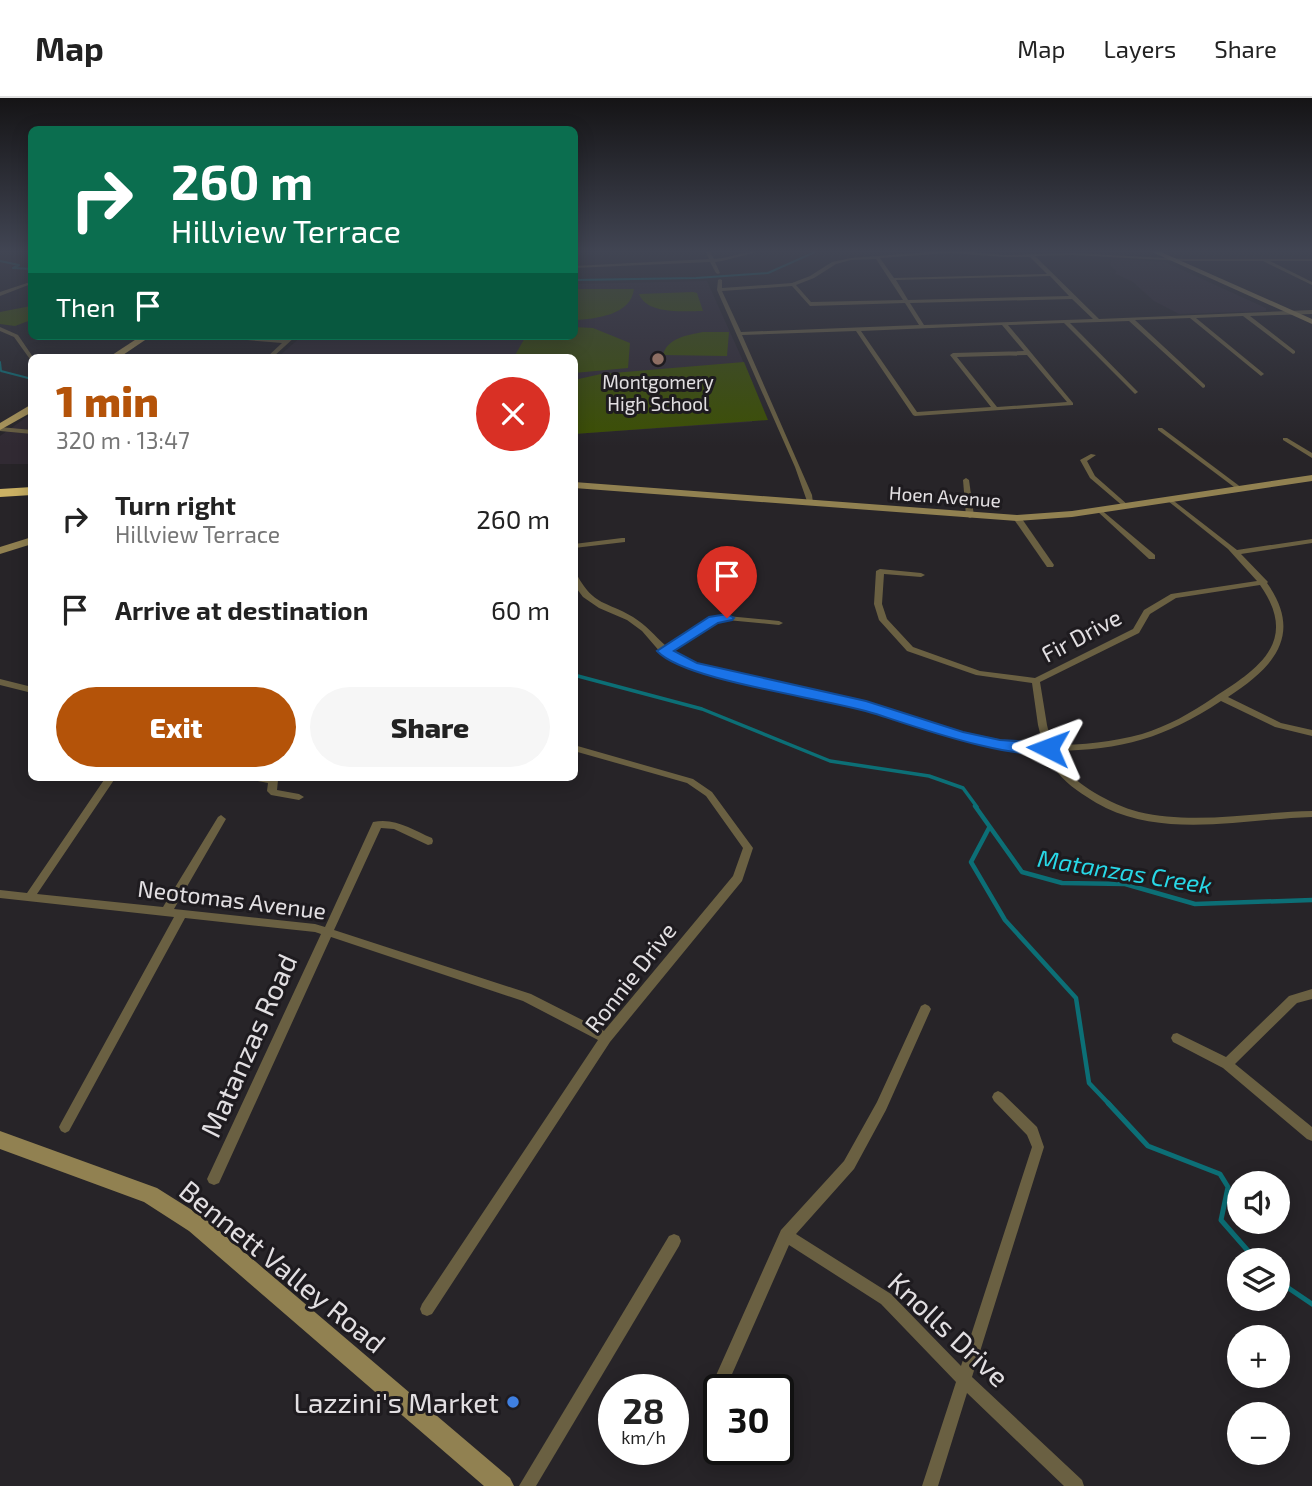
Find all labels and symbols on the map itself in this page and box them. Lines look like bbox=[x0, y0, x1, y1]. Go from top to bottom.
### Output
marker: Montgomery High School bbox=[650, 351, 666, 367]
place label: Montgomery High School bbox=[602, 370, 714, 415]
street label: Hoen Avenue bbox=[888, 481, 1002, 511]
pin bbox=[697, 546, 757, 618]
street label: Fir Drive bbox=[1036, 602, 1126, 668]
position arrow bbox=[1011, 711, 1085, 785]
water label: Matanzas Creek bbox=[1036, 843, 1214, 899]
street label: Neotomas Avenue bbox=[136, 874, 328, 924]
street label: Ronnie Drive bbox=[578, 916, 682, 1038]
street label: Matanzas Road bbox=[192, 948, 304, 1142]
street label: Bennett Valley Road bbox=[173, 1173, 393, 1359]
street label: Knolls Drive bbox=[882, 1265, 1016, 1393]
speed limit sign: 30 bbox=[703, 1374, 794, 1465]
place label: Lazzini's Market bbox=[294, 1385, 499, 1419]
marker: Lazzini's Market bbox=[505, 1394, 521, 1410]

